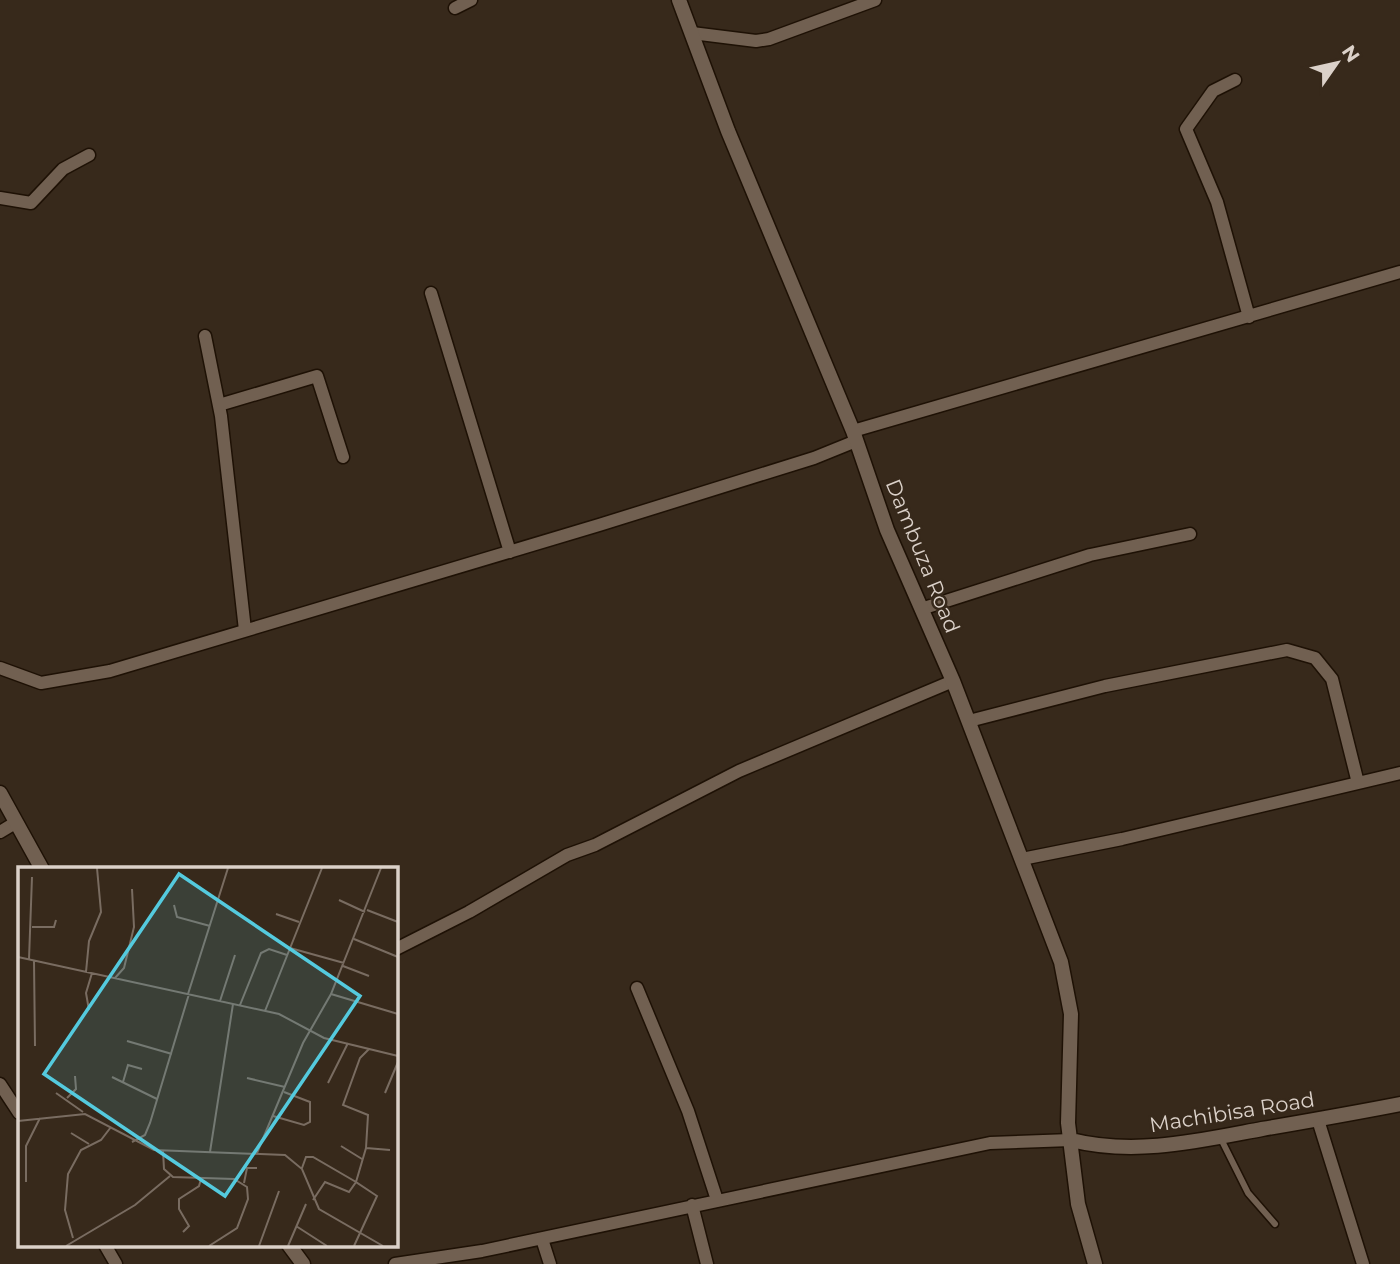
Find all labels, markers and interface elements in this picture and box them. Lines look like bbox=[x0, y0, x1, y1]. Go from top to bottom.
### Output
north arrow bbox=[1302, 28, 1372, 98]
text: N bbox=[1337, 41, 1365, 67]
street label: Dambuza Road bbox=[881, 475, 965, 637]
inset map bbox=[18, 867, 397, 1246]
street label: Machibisa Road bbox=[1148, 1087, 1316, 1137]

